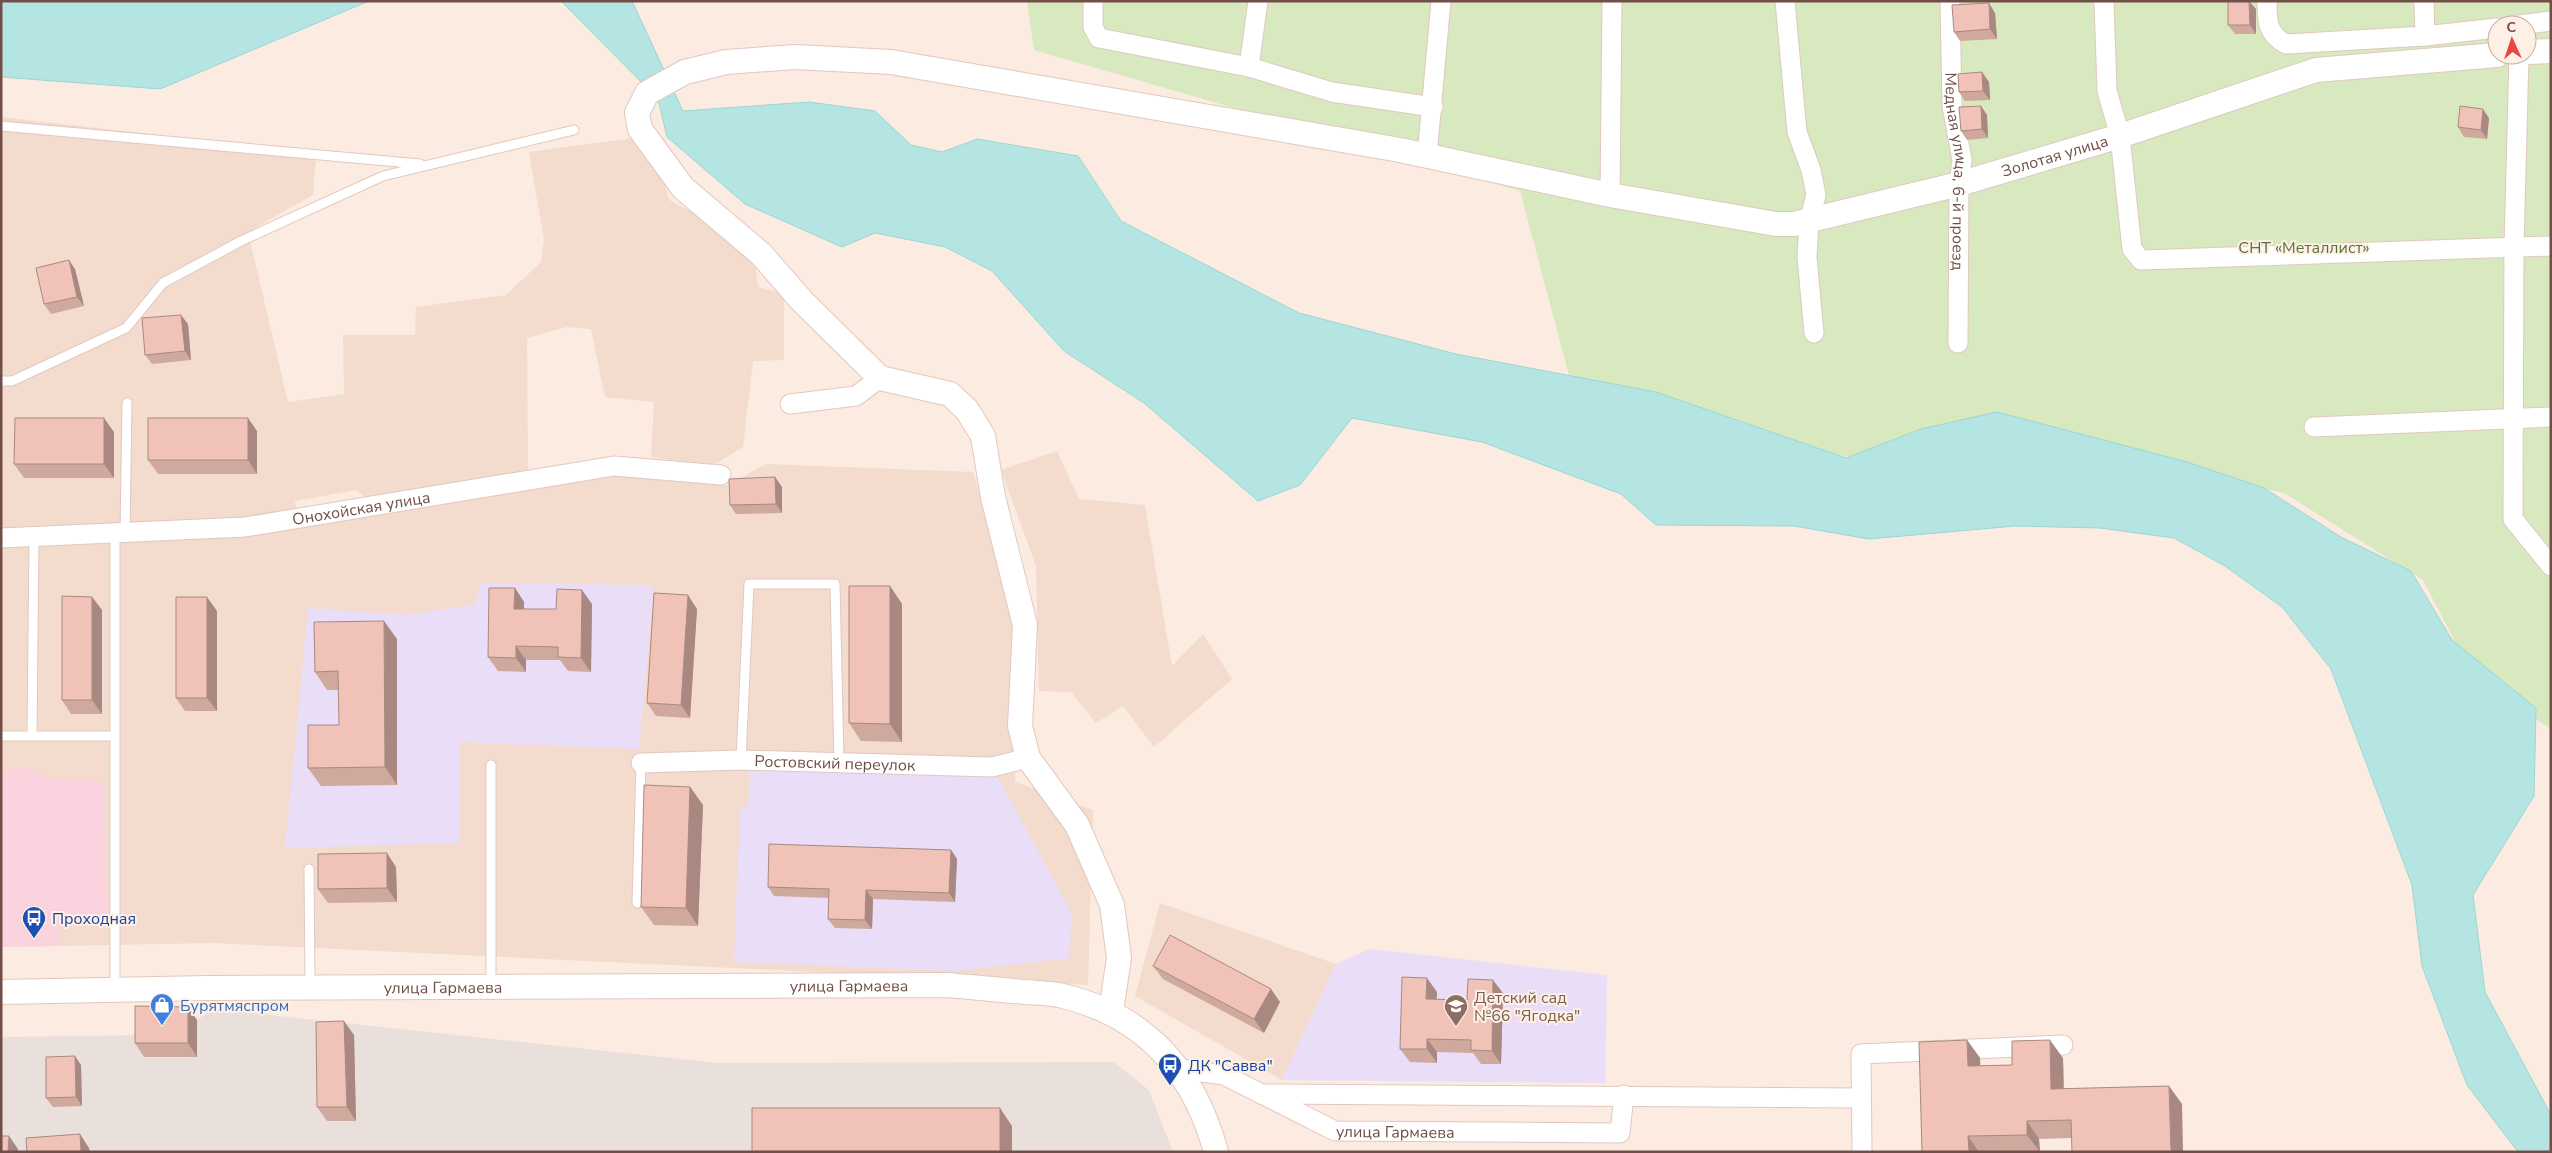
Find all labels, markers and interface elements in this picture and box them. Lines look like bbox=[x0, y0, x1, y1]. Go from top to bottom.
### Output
north arrow bbox=[2487, 15, 2537, 65]
text: С bbox=[2506, 18, 2517, 37]
street label: Медная улица, 6-й проезд bbox=[1939, 72, 1972, 271]
street label: Золотая улица bbox=[1999, 130, 2111, 183]
park label: СНТ «Металлист» bbox=[2238, 237, 2370, 259]
street label: Онохойская улица bbox=[291, 487, 432, 531]
street label: Ростовский переулок bbox=[754, 750, 916, 777]
bus stop icon: Проходная bbox=[21, 905, 47, 939]
place label: Проходная bbox=[52, 908, 136, 930]
street label: улица Гармаева bbox=[790, 975, 908, 998]
street label: улица Гармаева bbox=[384, 977, 502, 999]
place label: Детский сад №66 "Ягодка" bbox=[1474, 987, 1580, 1027]
shop icon: Бурятмяспром bbox=[149, 992, 175, 1026]
school or university icon: Детский сад №66 "Ягодка" bbox=[1443, 993, 1469, 1027]
place label: Бурятмяспром bbox=[180, 995, 289, 1017]
bus stop icon: ДК "Савва" bbox=[1157, 1052, 1183, 1086]
place label: ДК "Савва" bbox=[1188, 1055, 1273, 1077]
street label: улица Гармаева bbox=[1336, 1121, 1455, 1144]

